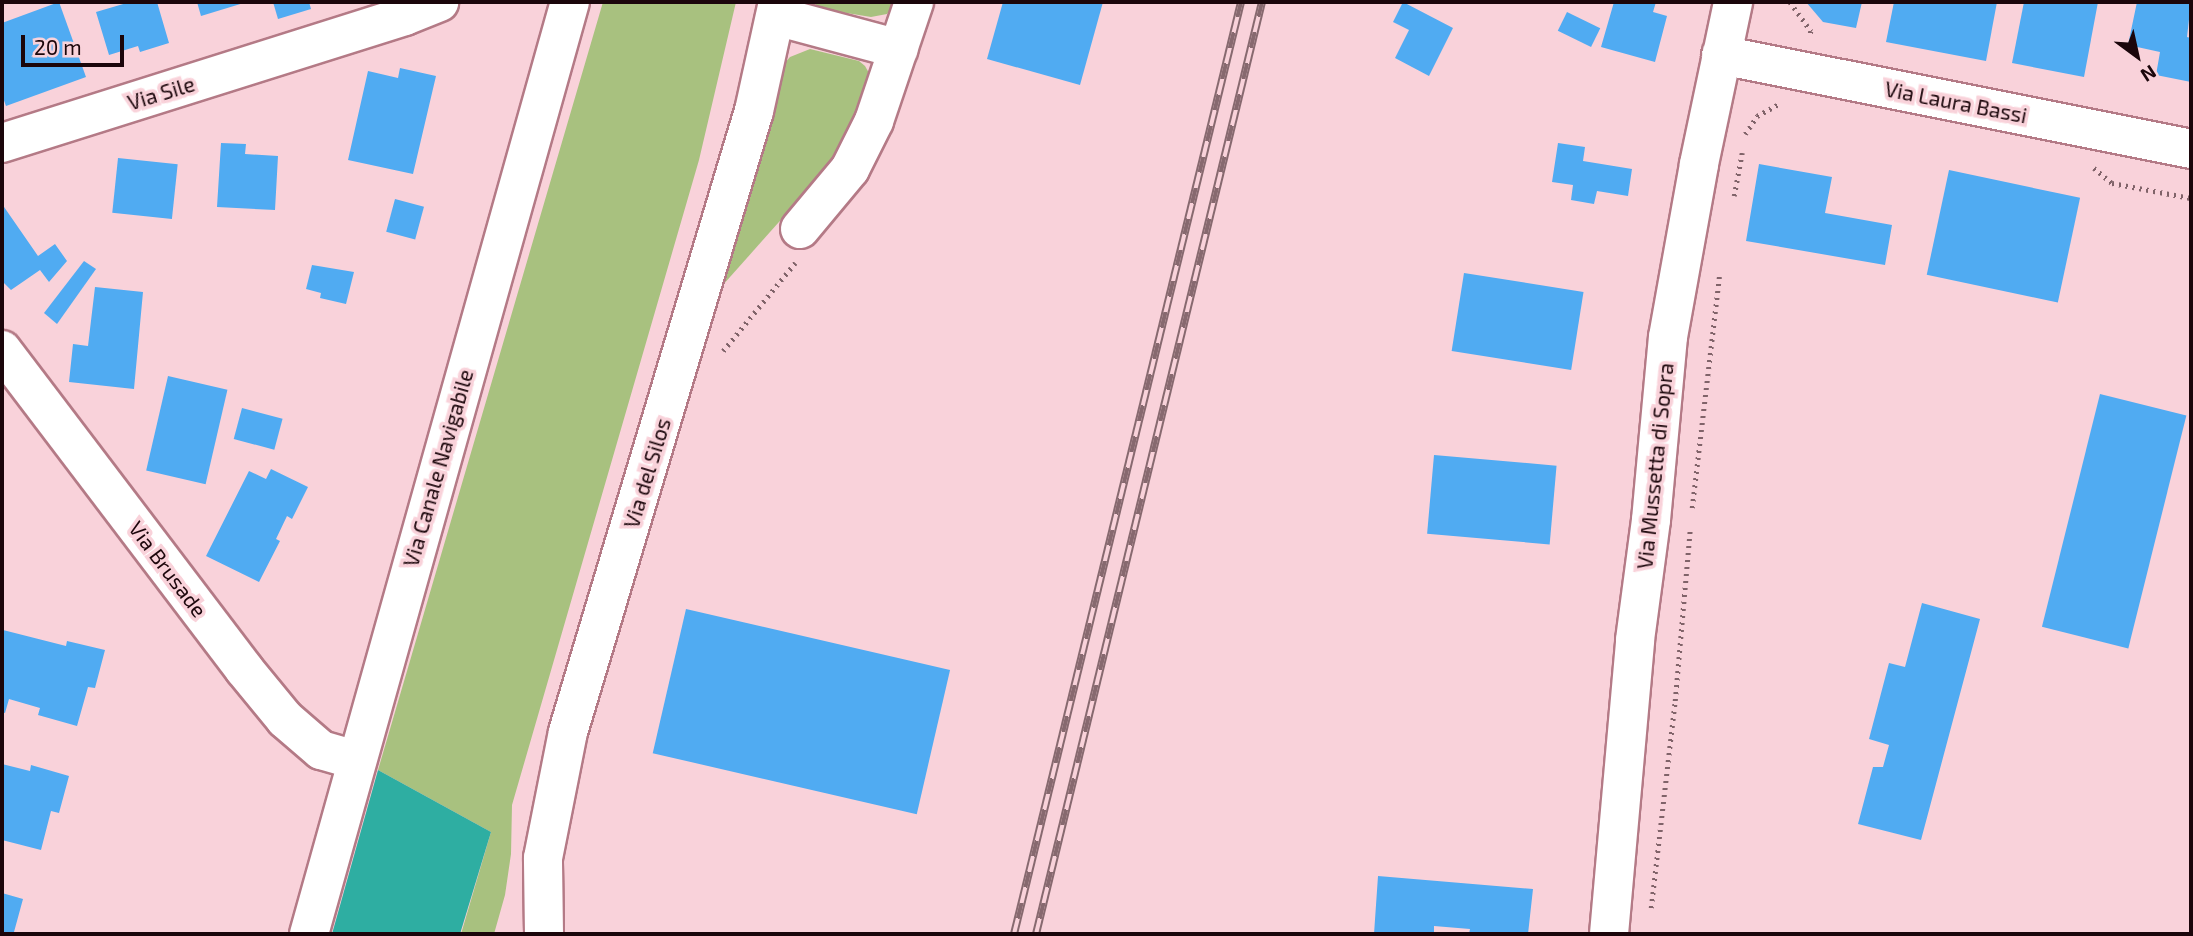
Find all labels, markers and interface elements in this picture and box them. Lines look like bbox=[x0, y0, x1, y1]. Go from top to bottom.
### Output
scale bar bbox=[24, 21, 128, 65]
north arrow bbox=[2102, 21, 2172, 91]
text: 20 m bbox=[34, 34, 82, 59]
text: N bbox=[2137, 61, 2161, 87]
street label: Via Sile bbox=[124, 71, 198, 115]
street label: Via Laura Bassi bbox=[1883, 76, 2029, 128]
street label: Via Mussetta di Sopra bbox=[1632, 362, 1678, 570]
street label: Via Canale Navigabile bbox=[398, 366, 478, 570]
street label: Via del Silos bbox=[618, 415, 676, 531]
street label: Via Brusade bbox=[124, 516, 212, 622]

